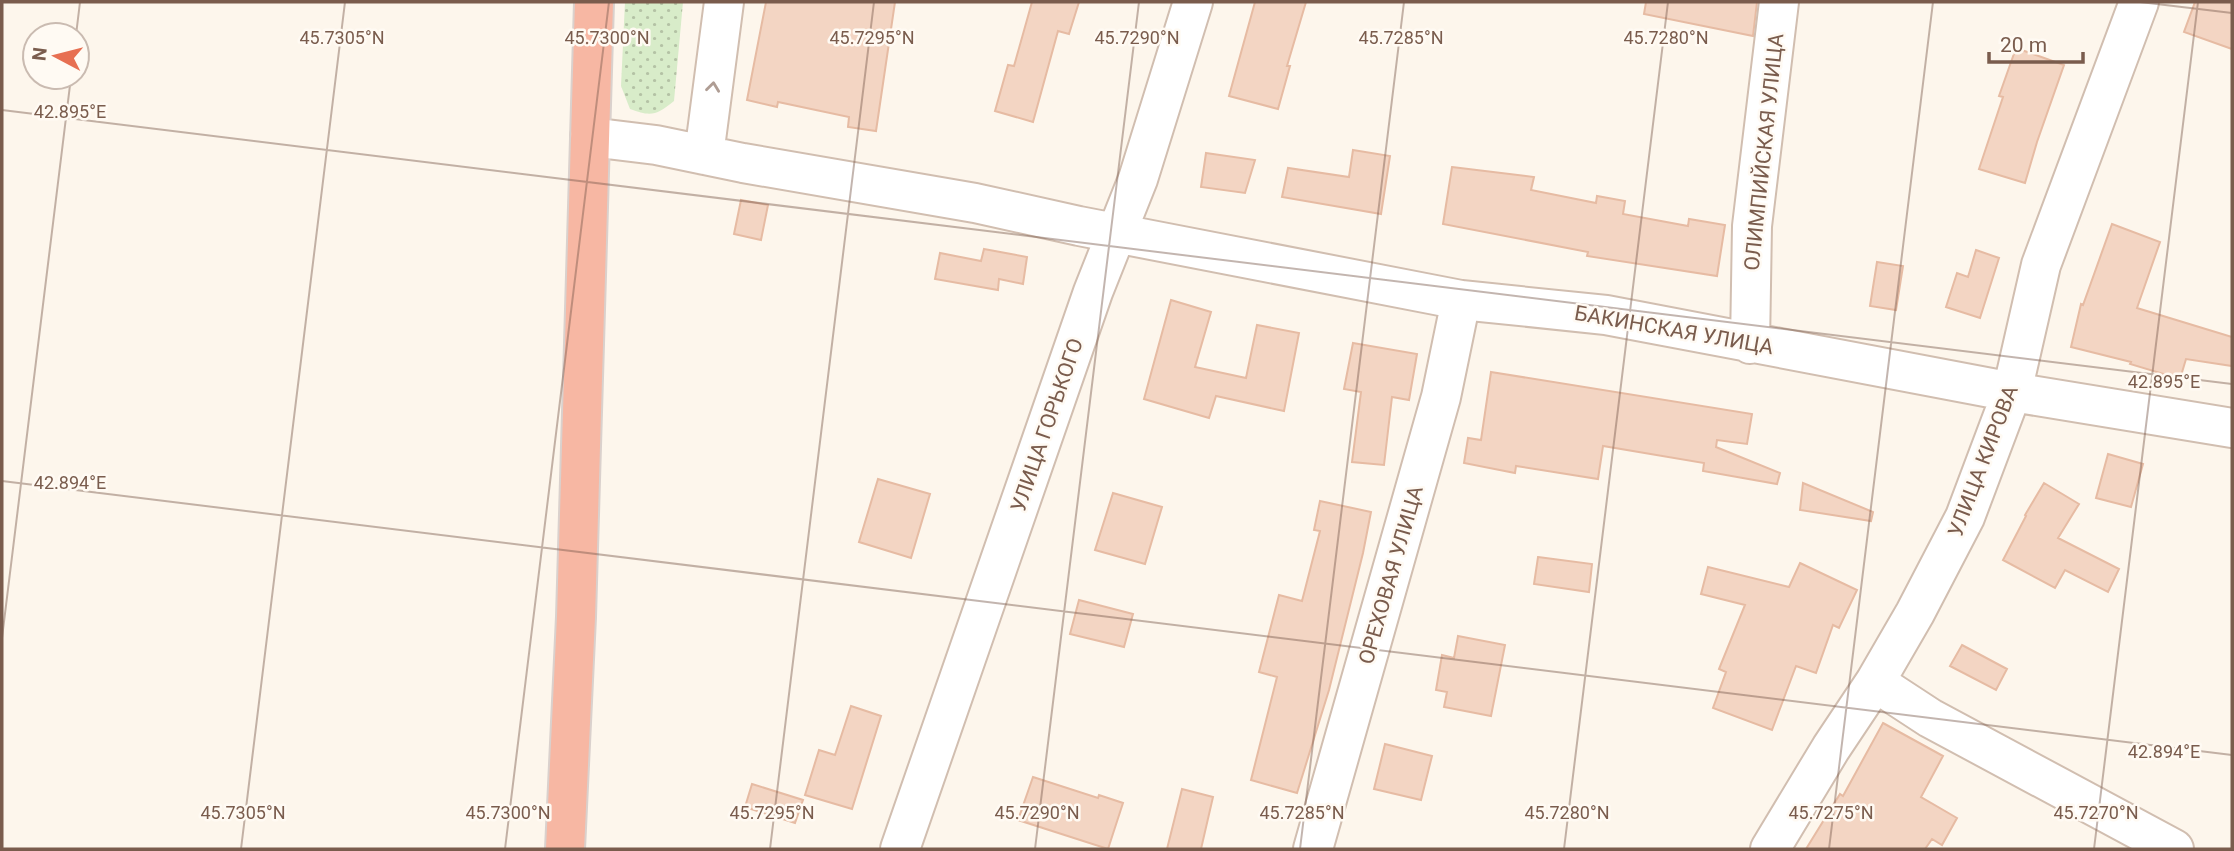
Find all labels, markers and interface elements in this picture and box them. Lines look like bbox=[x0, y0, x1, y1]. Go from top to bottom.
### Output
north arrow bbox=[21, 21, 91, 91]
scale bar bbox=[1989, 21, 2084, 65]
text: 45.7305°N bbox=[299, 27, 385, 48]
text: 45.7300°N bbox=[564, 27, 650, 48]
text: 45.7295°N bbox=[829, 27, 915, 48]
text: 45.7290°N bbox=[1094, 27, 1180, 48]
text: 45.7285°N bbox=[1358, 27, 1444, 48]
text: 45.7280°N bbox=[1623, 27, 1709, 48]
street label: ОЛИМПИЙСКАЯ УЛИЦА bbox=[1740, 32, 1788, 272]
text: 20 m bbox=[2000, 33, 2047, 57]
text: N bbox=[27, 46, 52, 62]
one-way arrow bbox=[705, 81, 720, 93]
text: 42.895°E bbox=[34, 101, 106, 122]
street label: БАКИНСКАЯ УЛИЦА bbox=[1573, 301, 1776, 359]
street label: УЛИЦА ГОРЬКОГО bbox=[1006, 335, 1088, 515]
text: 42.895°E bbox=[2128, 371, 2200, 392]
street label: УЛИЦА КИРОВА bbox=[1943, 382, 2023, 540]
text: 42.894°E bbox=[34, 472, 106, 493]
street label: ОРЕХОВАЯ УЛИЦА bbox=[1354, 483, 1428, 667]
text: 42.894°E bbox=[2128, 741, 2200, 762]
text: 45.7305°N bbox=[200, 802, 286, 823]
text: 45.7300°N bbox=[465, 802, 551, 823]
text: 45.7295°N bbox=[729, 802, 815, 823]
text: 45.7290°N bbox=[994, 802, 1080, 823]
text: 45.7285°N bbox=[1259, 802, 1345, 823]
text: 45.7280°N bbox=[1524, 802, 1610, 823]
text: 45.7275°N bbox=[1788, 802, 1874, 823]
text: 45.7270°N bbox=[2053, 802, 2139, 823]

